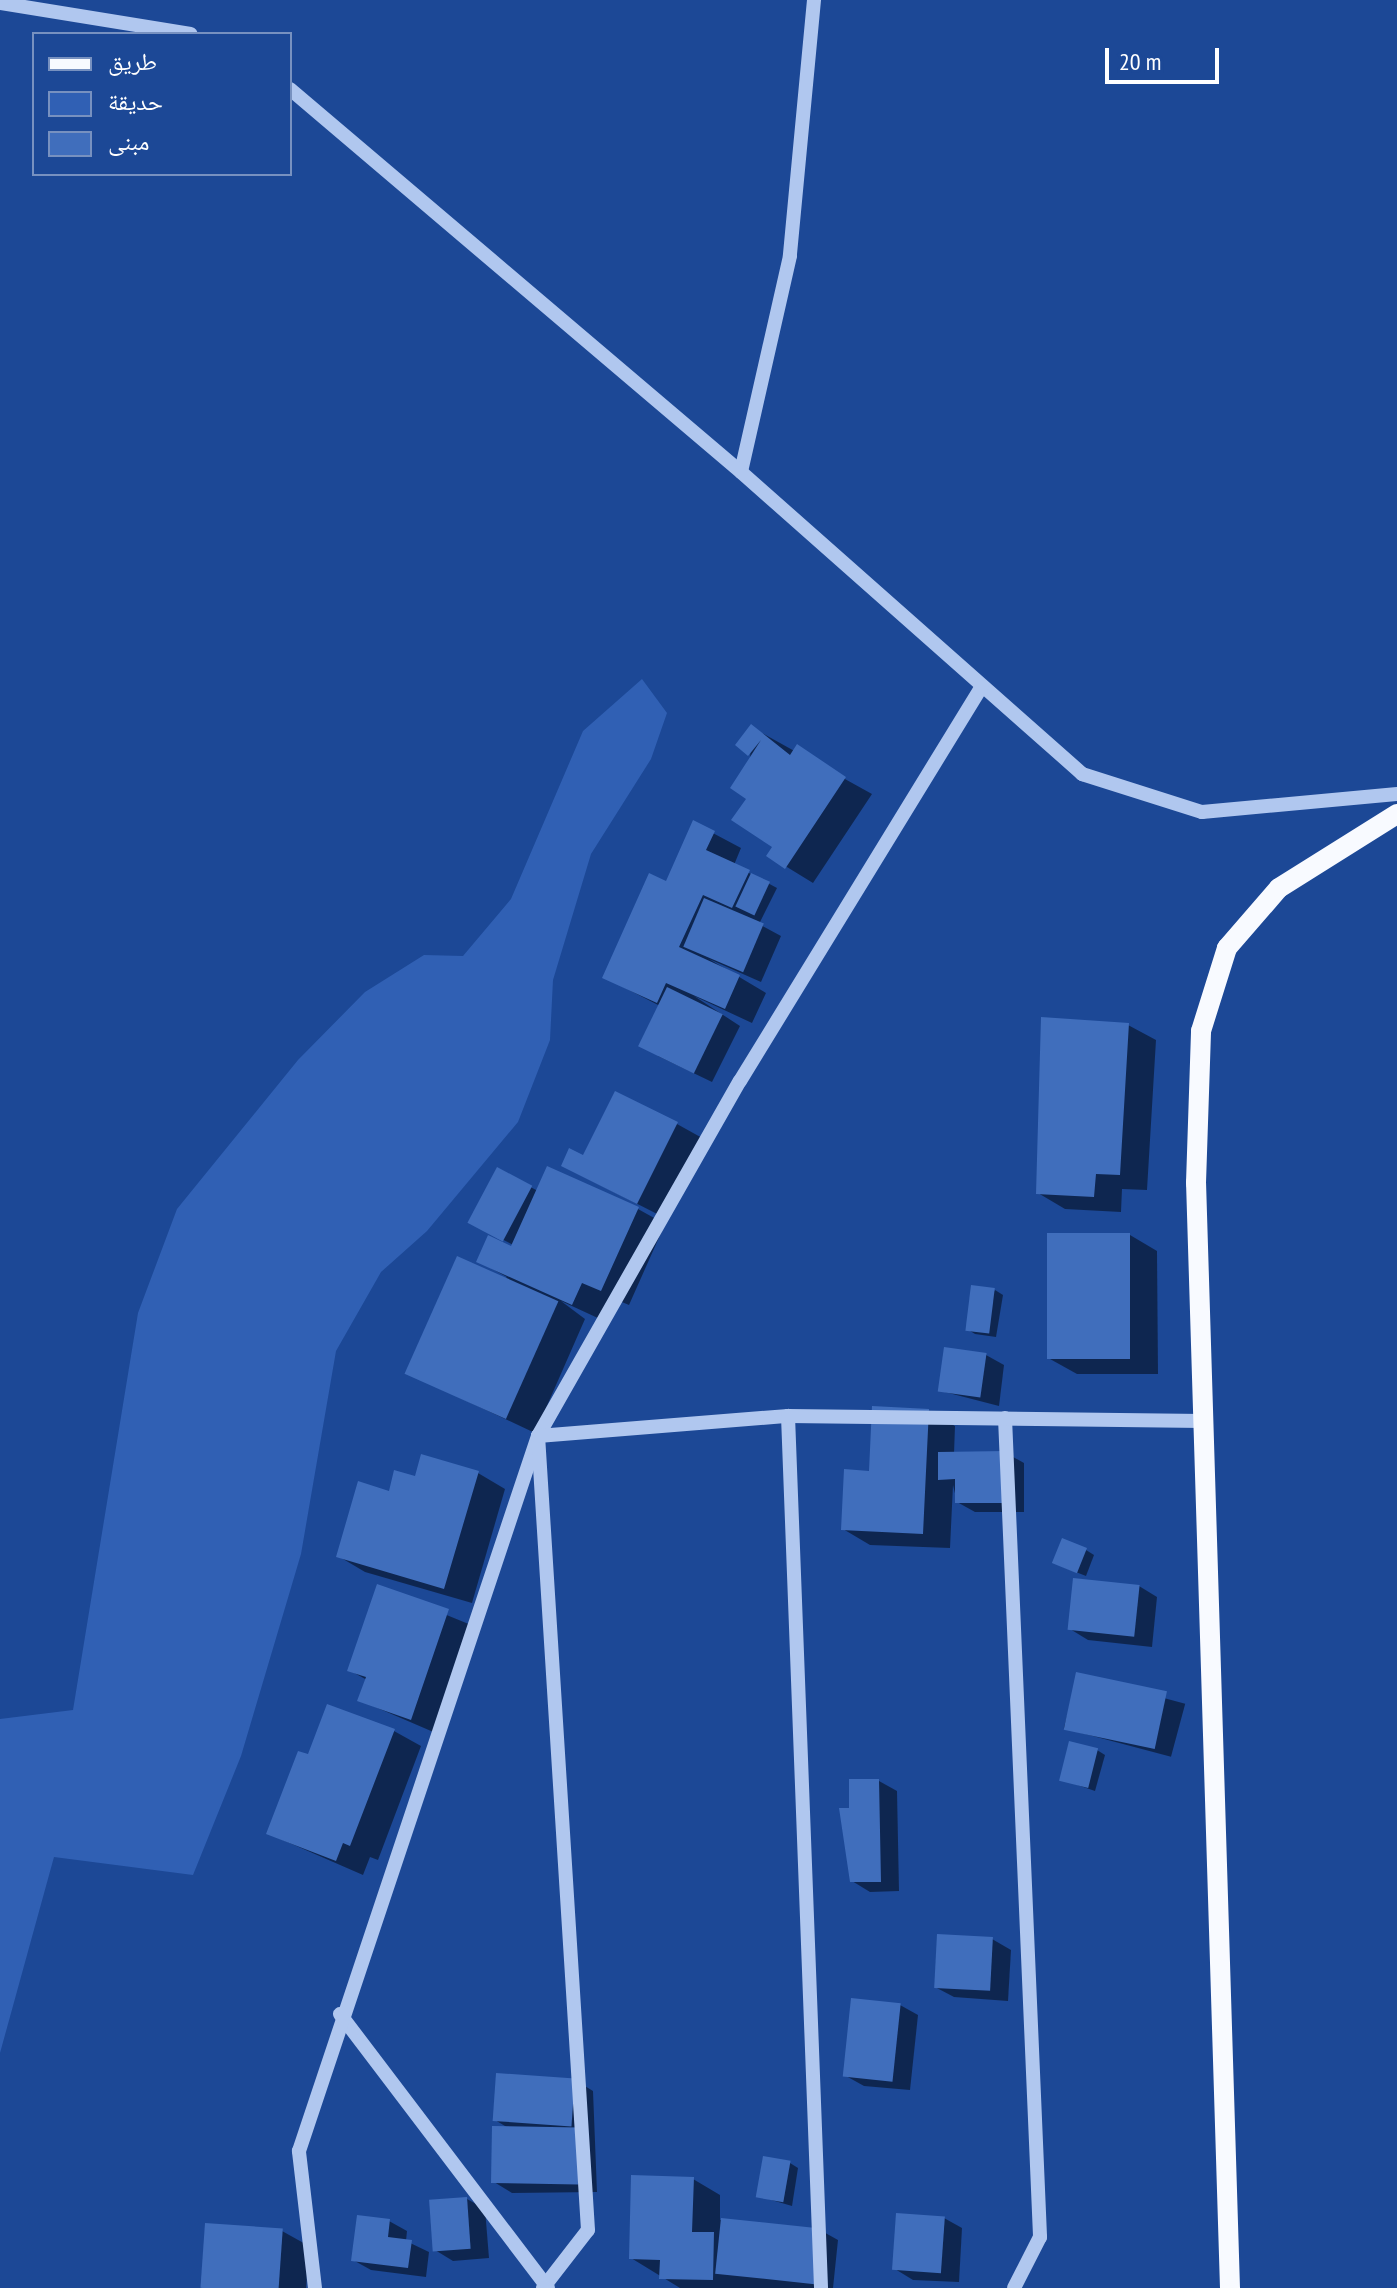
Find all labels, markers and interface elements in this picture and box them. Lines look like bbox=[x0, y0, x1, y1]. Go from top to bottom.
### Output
legend bbox=[32, 32, 292, 176]
scale bar bbox=[1109, 32, 1223, 82]
text: طريق bbox=[108, 46, 157, 77]
text: 20 m bbox=[1119, 46, 1161, 77]
text: حديقة bbox=[108, 86, 163, 117]
text: مبنى bbox=[108, 126, 149, 157]

